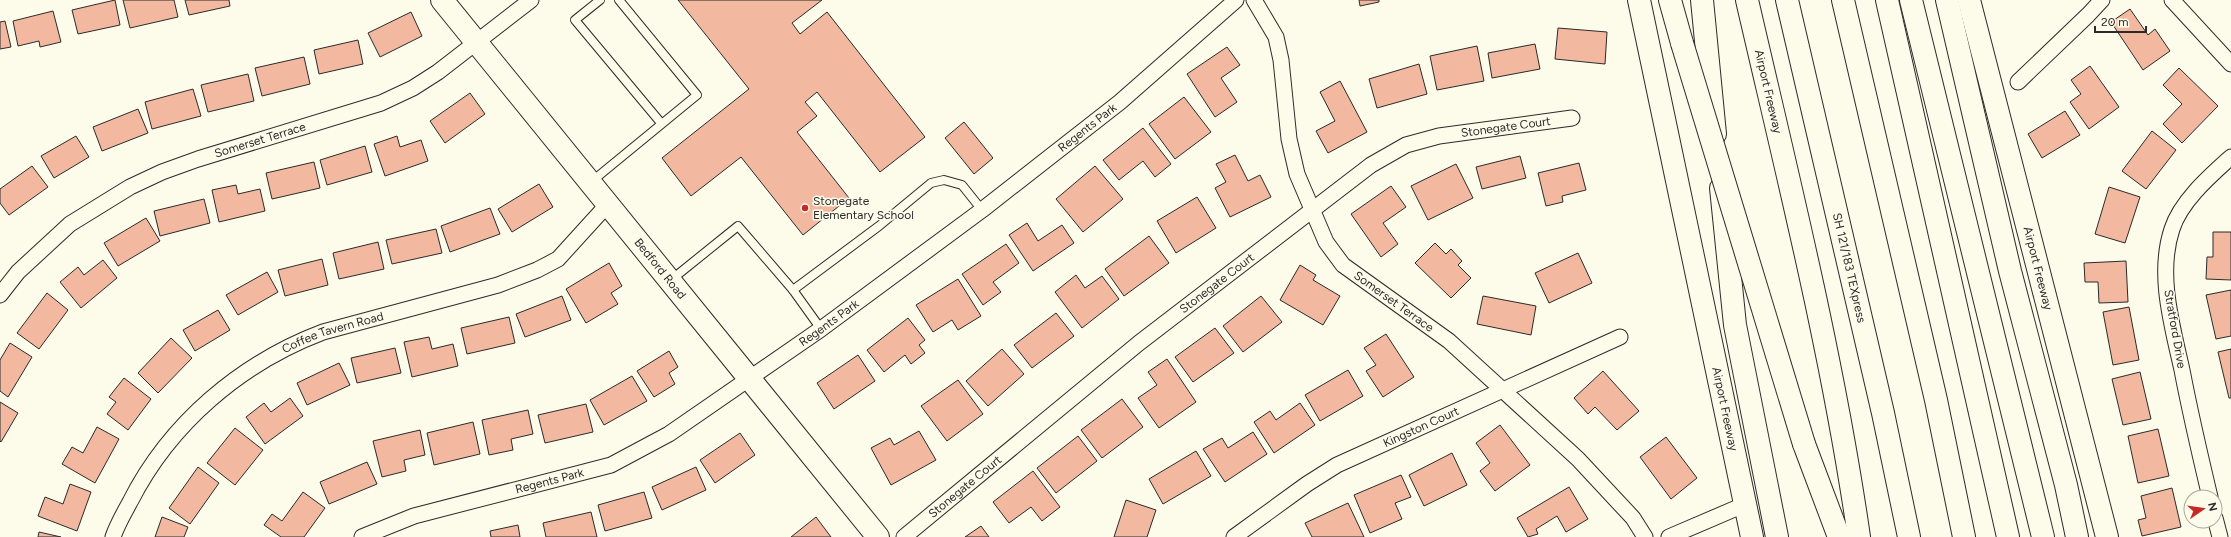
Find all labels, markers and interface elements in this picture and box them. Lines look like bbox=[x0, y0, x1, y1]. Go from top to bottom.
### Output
scale bar bbox=[2095, 8, 2146, 34]
text: 20 m bbox=[2101, 15, 2129, 29]
street label: Airport Freeway bbox=[1752, 48, 1785, 136]
street label: Regents Park bbox=[1055, 100, 1119, 155]
street label: Stonegate Court bbox=[1460, 114, 1552, 140]
street label: Somerset Terrace bbox=[213, 119, 308, 161]
place label: Stonegate Elementary School bbox=[813, 194, 914, 222]
marker: Stonegate Elementary School bbox=[800, 203, 810, 213]
street label: SH 121/183 TEXpress bbox=[1830, 211, 1869, 325]
street label: Airport Freeway bbox=[2021, 225, 2056, 312]
street label: Bedford Road bbox=[631, 235, 689, 302]
street label: Stonegate Court bbox=[1177, 250, 1257, 316]
street label: Somerset Terrace bbox=[1351, 268, 1437, 335]
street label: Stratford Drive bbox=[2161, 289, 2189, 370]
street label: Regents Park bbox=[796, 296, 862, 349]
street label: Coffee Tavern Road bbox=[279, 309, 385, 356]
street label: Airport Freeway bbox=[1709, 366, 1741, 453]
street label: Kingston Court bbox=[1381, 404, 1462, 450]
street label: Stonegate Court bbox=[926, 452, 1005, 521]
street label: Regents Park bbox=[514, 465, 585, 497]
north arrow bbox=[2183, 489, 2223, 529]
text: N bbox=[2205, 501, 2220, 512]

